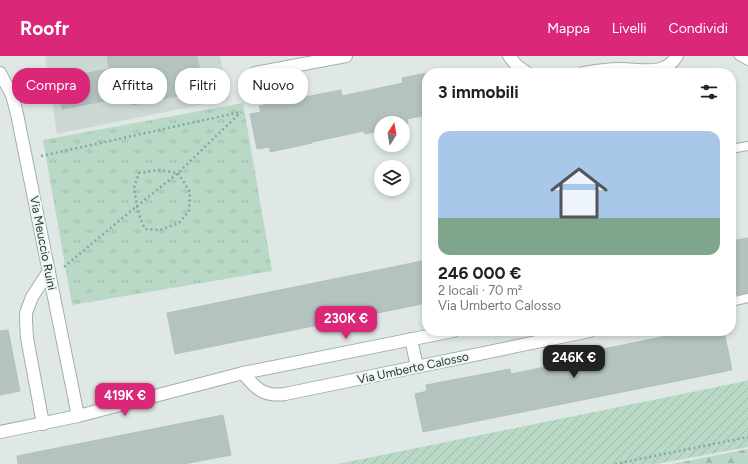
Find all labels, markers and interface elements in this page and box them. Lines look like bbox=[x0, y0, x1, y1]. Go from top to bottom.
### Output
text: Roofr bbox=[20, 17, 69, 40]
text: Mappa bbox=[547, 20, 590, 37]
text: Livelli bbox=[612, 20, 647, 37]
text: Condividi bbox=[669, 20, 728, 37]
chip: Compra bbox=[12, 68, 90, 104]
chip: Affitta bbox=[98, 68, 167, 104]
chip: Filtri bbox=[175, 68, 230, 104]
chip: Nuovo bbox=[238, 68, 308, 104]
icon: filters bbox=[698, 81, 720, 103]
text: 3 immobili bbox=[438, 82, 519, 102]
north arrow bbox=[374, 116, 410, 152]
map controls bbox=[374, 116, 410, 196]
icon: home bbox=[543, 157, 615, 229]
button: layers bbox=[374, 160, 410, 196]
street label: Via Meuccio Ruini bbox=[27, 195, 59, 291]
text: 246 000 € bbox=[438, 263, 521, 283]
text: 2 locali · 70 m² bbox=[438, 283, 522, 298]
text: Via Umberto Calosso bbox=[438, 298, 561, 313]
pin: 230K € bbox=[313, 306, 379, 340]
text: 230K € bbox=[324, 311, 368, 326]
pin: 246K € bbox=[541, 345, 607, 379]
street label: Via Umberto Calosso bbox=[356, 349, 470, 387]
text: 246K € bbox=[552, 350, 596, 365]
pin: 419K € bbox=[92, 383, 158, 417]
text: 419K € bbox=[104, 388, 146, 403]

